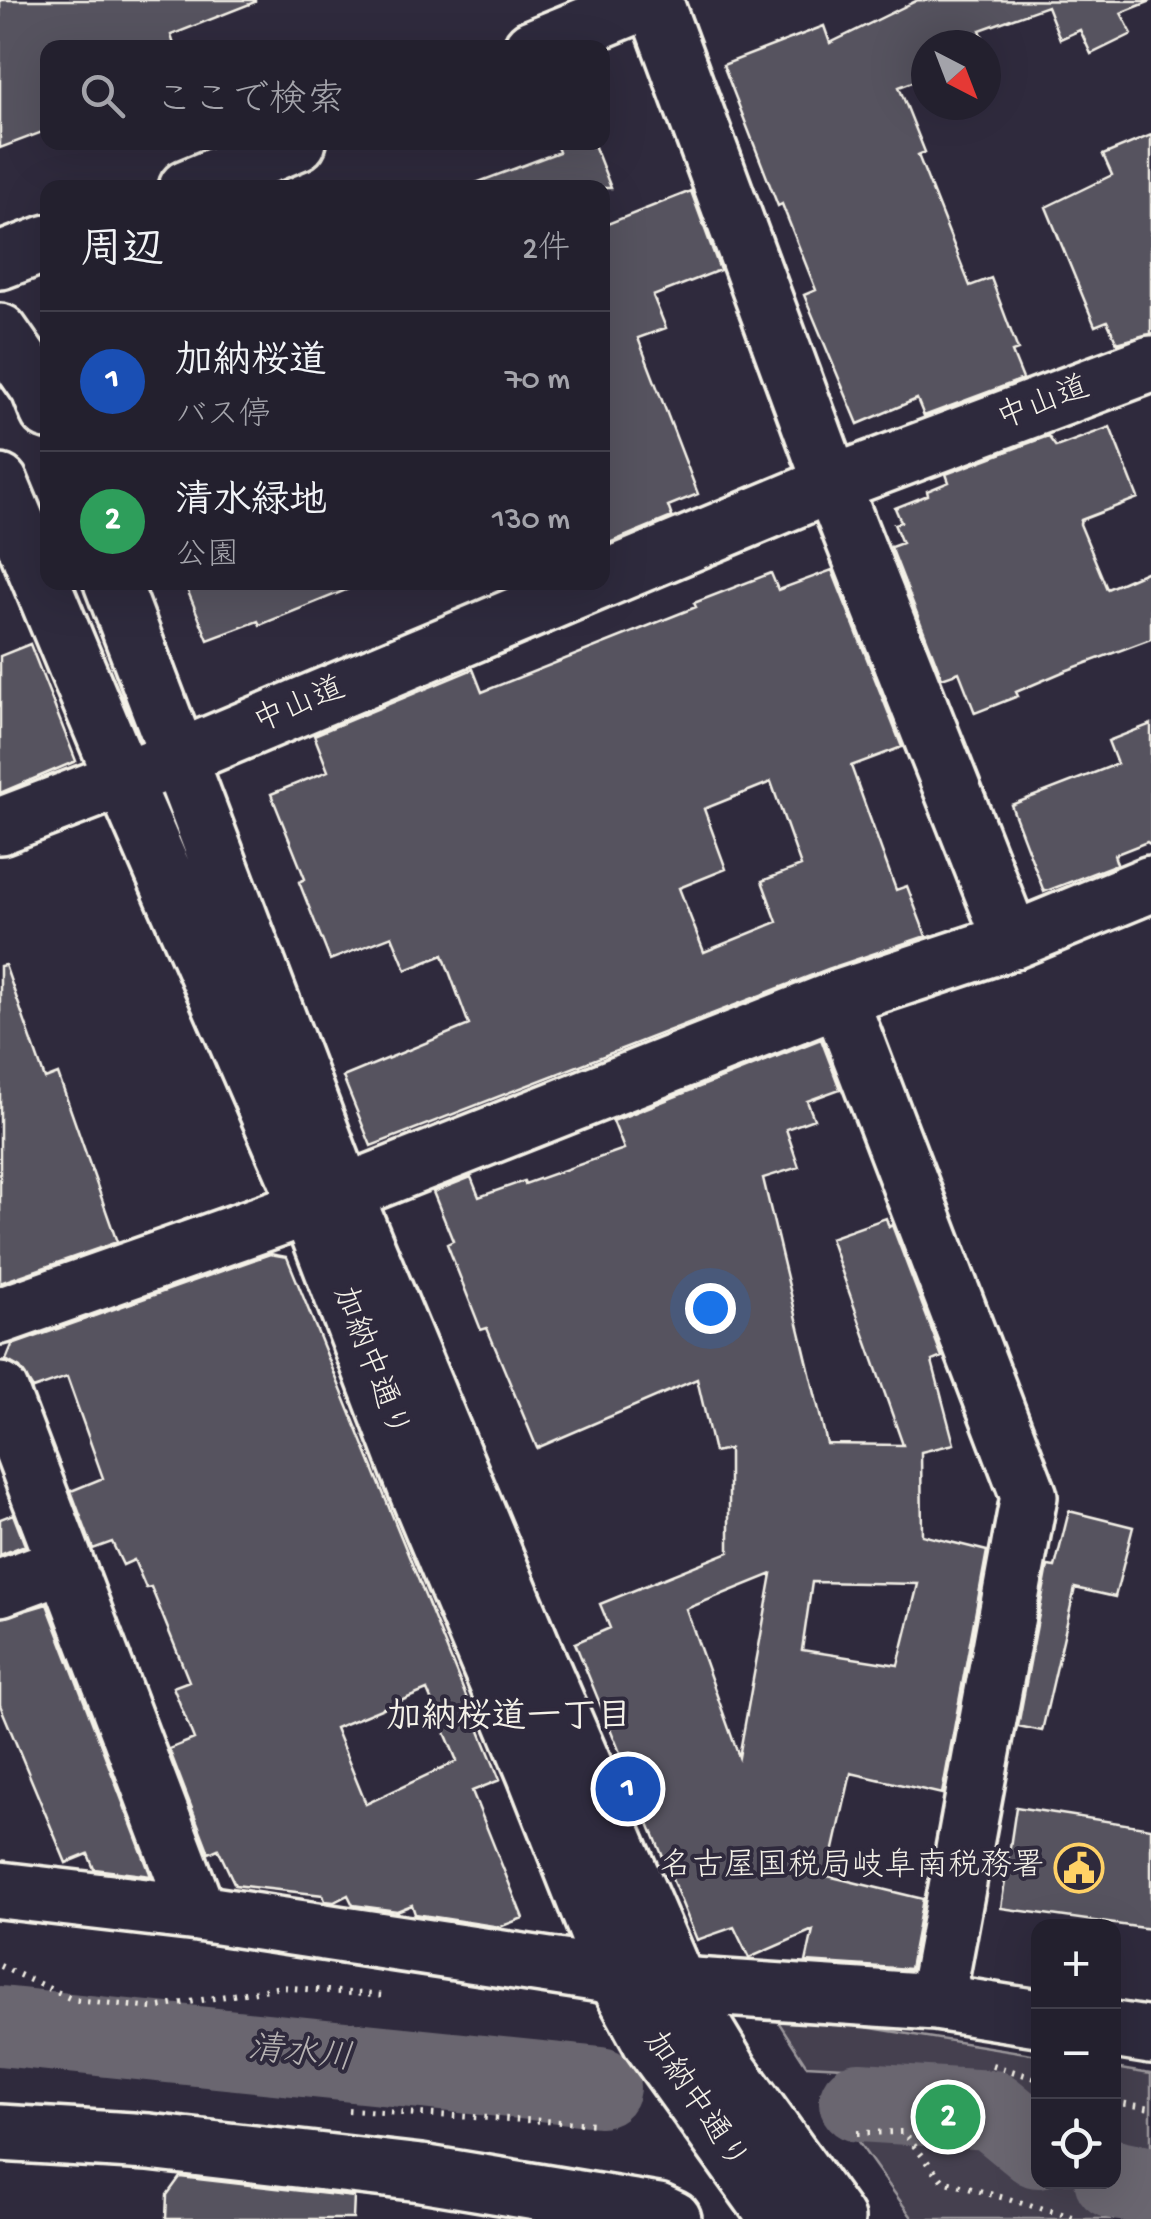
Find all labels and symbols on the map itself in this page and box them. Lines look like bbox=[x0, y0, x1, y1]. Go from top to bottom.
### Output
north arrow bbox=[911, 30, 1001, 120]
street label: 中山道 bbox=[992, 368, 1096, 440]
street label: 中山道 bbox=[248, 669, 352, 743]
street label: 加納中通り bbox=[323, 1281, 417, 1445]
your location bbox=[685, 1283, 736, 1334]
district label: 加納桜道一丁目 bbox=[386, 1697, 632, 1740]
pin: 1 bbox=[596, 1752, 660, 1826]
public building icon: 名古屋国税局岐阜南税務署 bbox=[1053, 1842, 1105, 1894]
place label: 名古屋国税局岐阜南税務署 bbox=[660, 1847, 1044, 1887]
street label: 加納中通り bbox=[634, 2024, 756, 2179]
water label: 清水川 bbox=[246, 2028, 355, 2082]
pin: 2 bbox=[916, 2080, 980, 2154]

